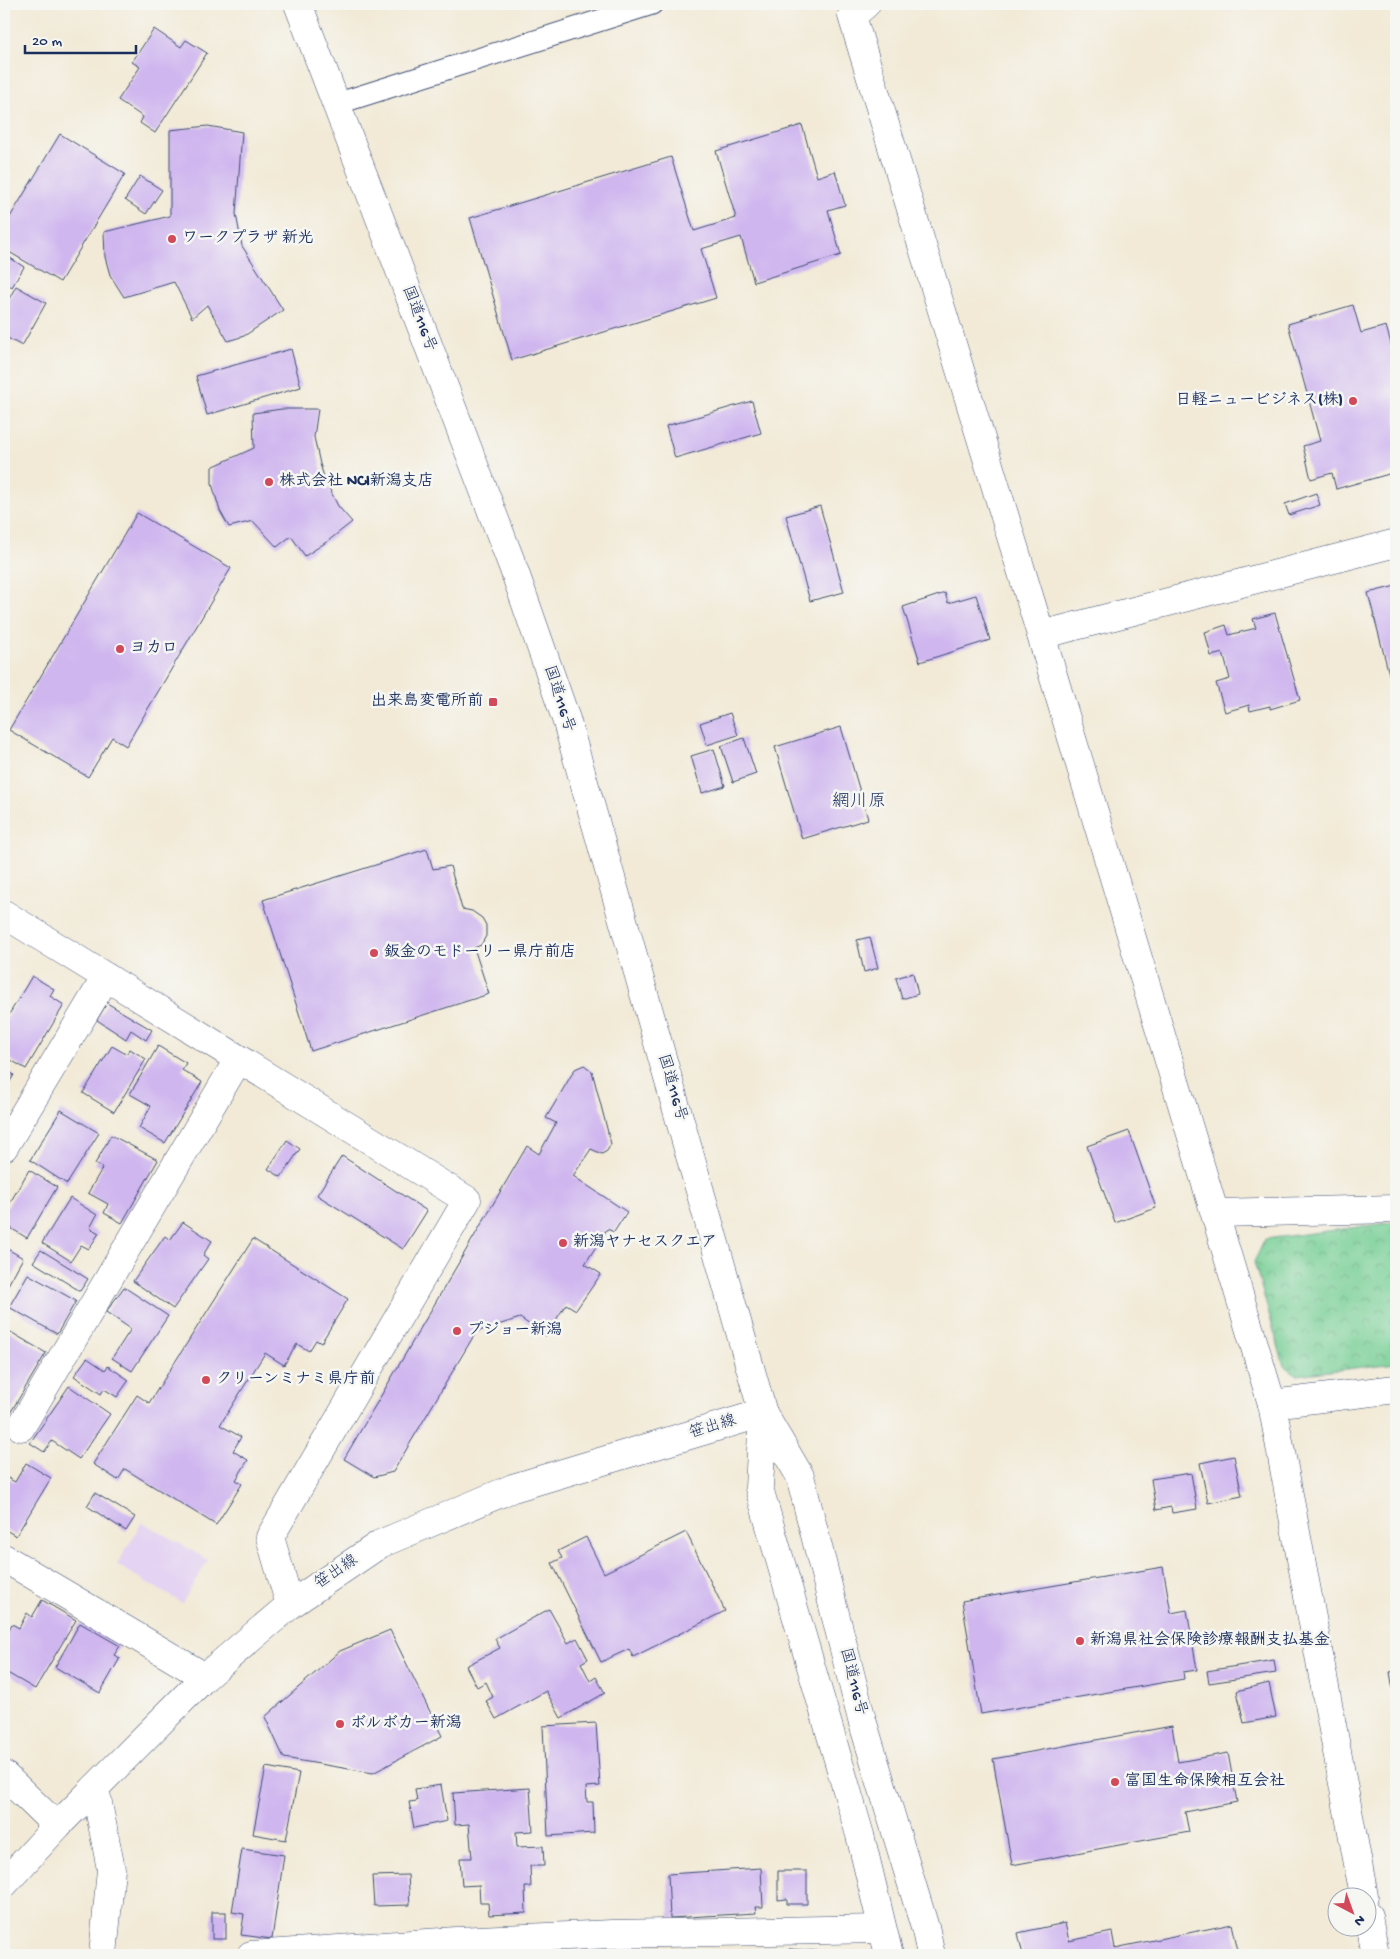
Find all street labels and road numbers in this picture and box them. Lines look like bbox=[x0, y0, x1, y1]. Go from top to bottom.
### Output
street label: 国道116号 bbox=[397, 283, 440, 355]
street label: 国道116号 bbox=[538, 663, 579, 735]
street label: 国道116号 bbox=[652, 1052, 691, 1124]
street label: 笹出線 bbox=[687, 1410, 739, 1444]
street label: 笹出線 bbox=[311, 1550, 362, 1594]
street label: 国道116号 bbox=[834, 1646, 871, 1718]

